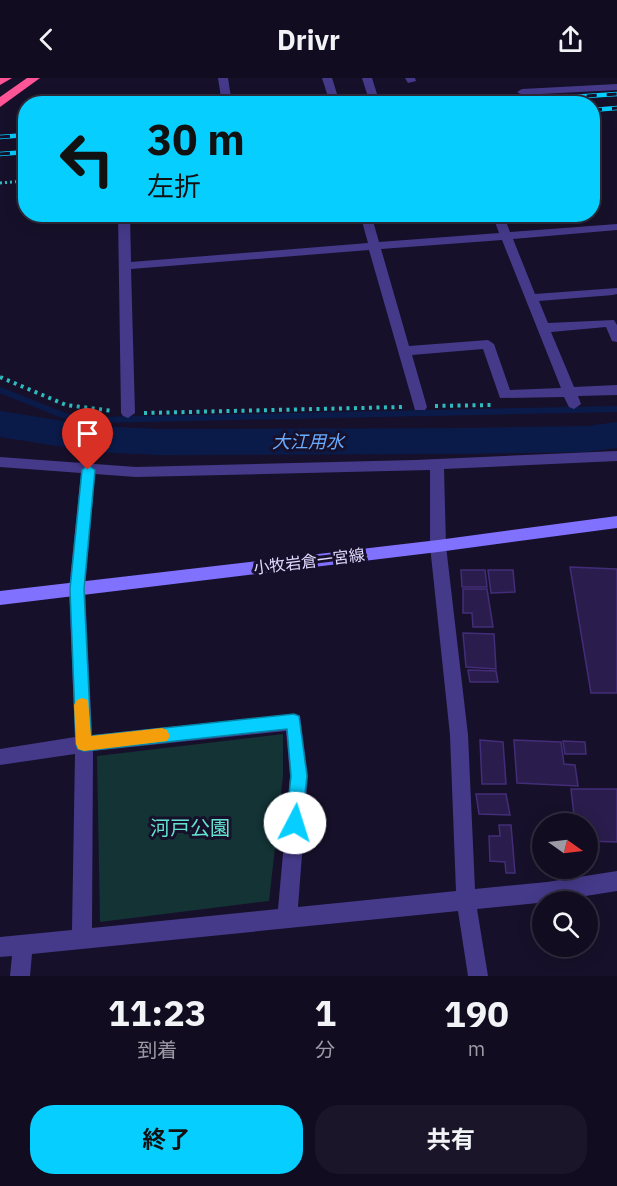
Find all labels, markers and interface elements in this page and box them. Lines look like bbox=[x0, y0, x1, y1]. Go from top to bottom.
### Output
text: Drivr bbox=[277, 22, 340, 57]
icon: back bbox=[30, 23, 63, 56]
icon: share bbox=[554, 23, 587, 56]
text: 30 m bbox=[147, 112, 245, 167]
icon: left bbox=[48, 120, 126, 198]
text: 左折 bbox=[147, 168, 201, 203]
pin bbox=[62, 408, 113, 470]
icon: arrive bbox=[71, 417, 104, 450]
water label: 大江用水 bbox=[272, 430, 346, 453]
street label: 小牧岩倉一宮線 bbox=[252, 544, 366, 578]
position arrow bbox=[263, 791, 327, 855]
north arrow bbox=[532, 813, 598, 879]
map controls bbox=[532, 813, 598, 957]
park label: 河戸公園 bbox=[150, 814, 230, 841]
button: search bbox=[532, 891, 598, 957]
text: 11:23 bbox=[108, 989, 206, 1036]
text: 1 bbox=[314, 989, 336, 1036]
text: 190 bbox=[444, 990, 509, 1037]
text: m bbox=[468, 1035, 485, 1062]
text: 到着 bbox=[137, 1036, 177, 1063]
text: 分 bbox=[315, 1036, 335, 1063]
button: 終了 bbox=[30, 1105, 303, 1174]
button: 共有 bbox=[315, 1105, 587, 1174]

